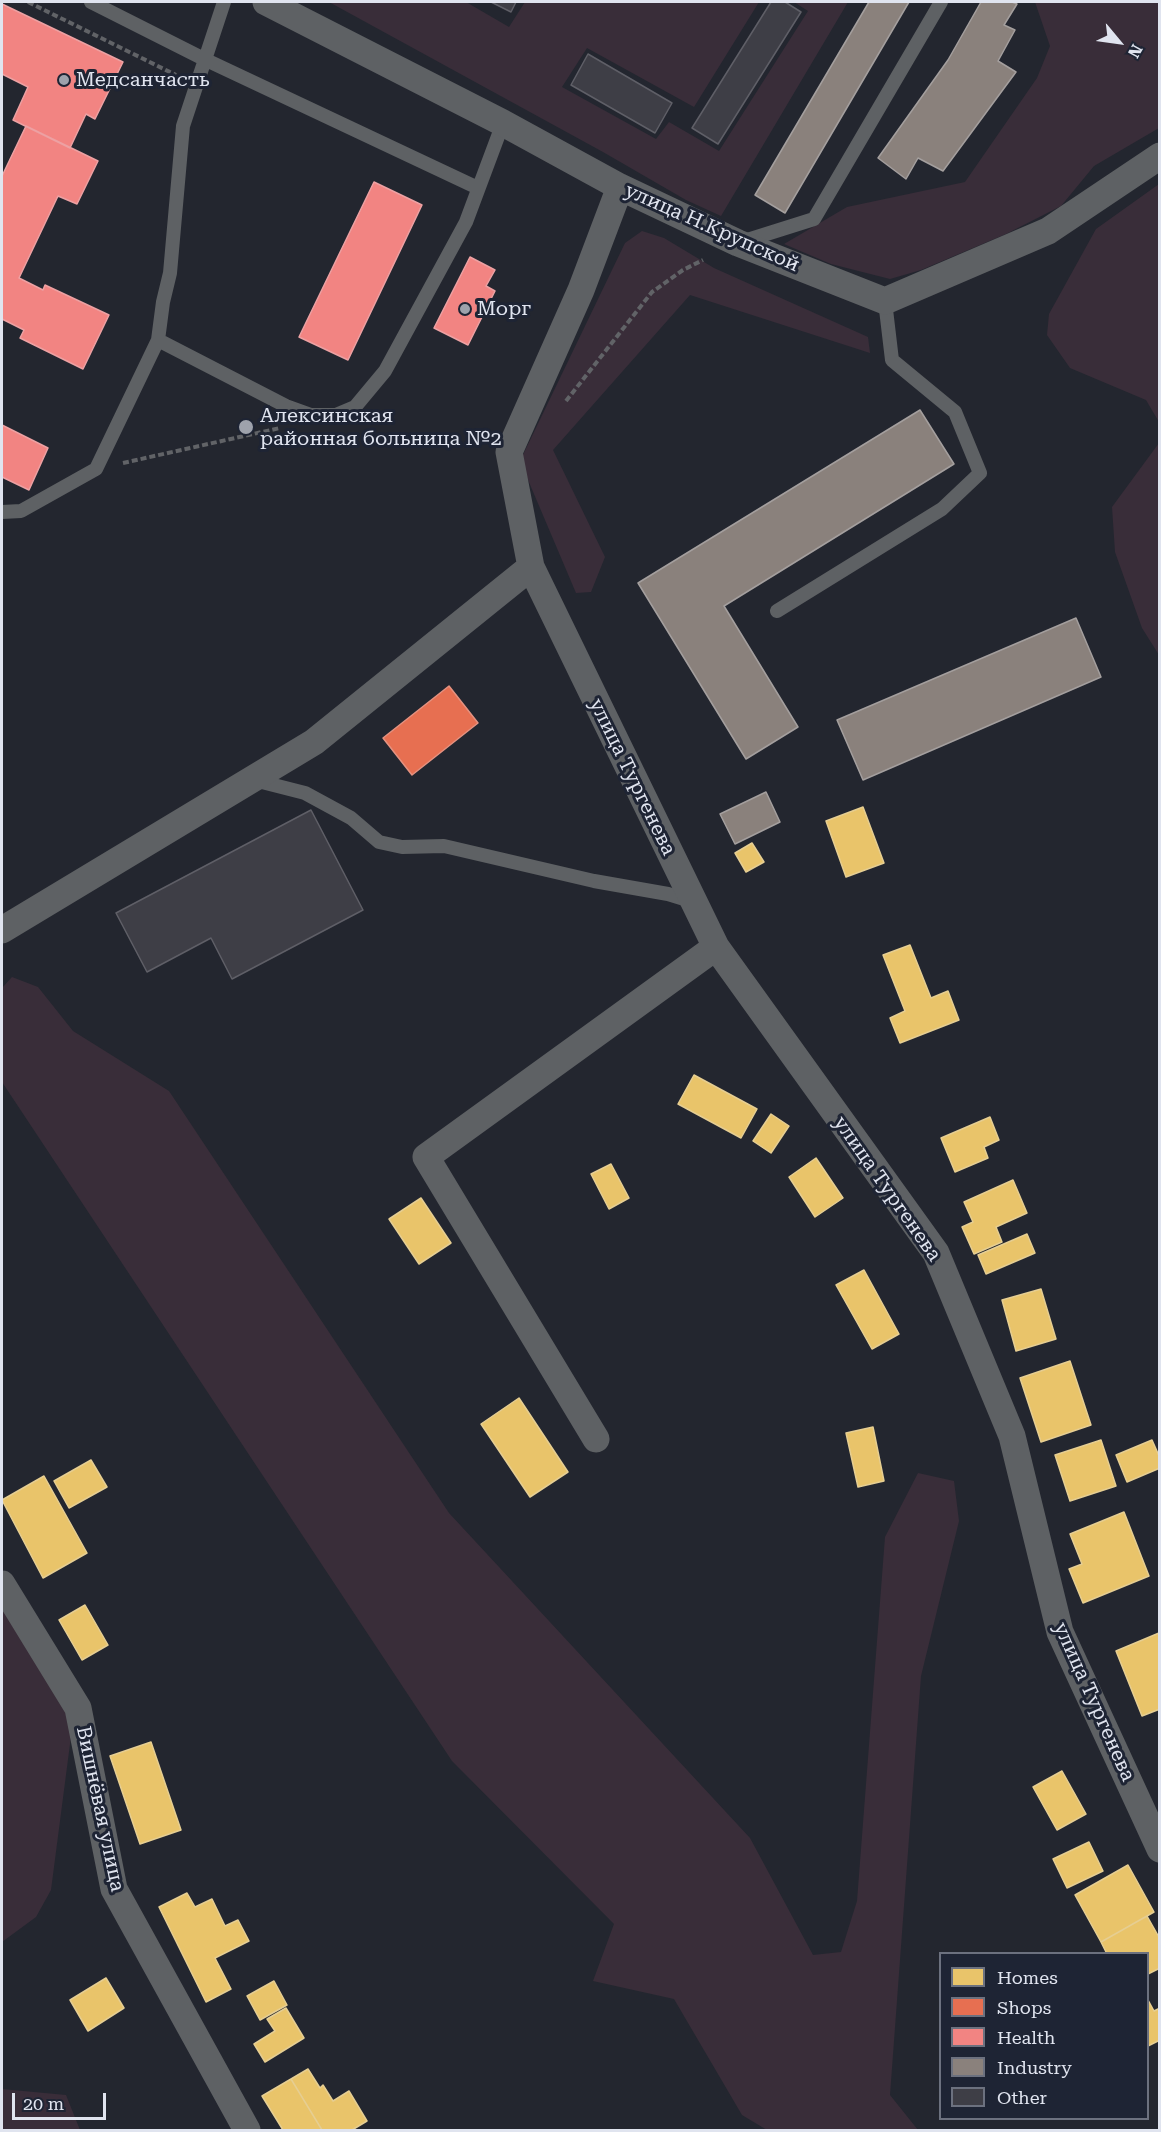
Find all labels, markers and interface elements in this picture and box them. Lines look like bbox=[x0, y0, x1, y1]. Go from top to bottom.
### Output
north arrow bbox=[1089, 12, 1149, 72]
text: N bbox=[1124, 41, 1146, 61]
place label: Медсанчасть bbox=[76, 68, 210, 92]
marker: Медсанчасть bbox=[57, 73, 71, 87]
street label: улица Н.Крупской bbox=[621, 179, 803, 277]
place label: Морг bbox=[477, 297, 531, 321]
marker: Морг bbox=[458, 302, 472, 316]
place label: Алексинская районная больница №2 bbox=[260, 404, 502, 451]
marker: Алексинская районная больница №2 bbox=[237, 418, 255, 436]
street label: улица Тургенева bbox=[584, 695, 680, 859]
street label: улица Тургенева bbox=[828, 1112, 946, 1266]
street label: улица Тургенева bbox=[1048, 1619, 1140, 1785]
street label: Вишнёвая улица bbox=[71, 1724, 129, 1894]
legend bbox=[939, 1952, 1149, 2120]
text: Homes bbox=[997, 1967, 1058, 1988]
text: Shops bbox=[997, 1997, 1051, 2018]
text: Health bbox=[997, 2027, 1055, 2048]
text: Industry bbox=[997, 2057, 1072, 2078]
scale bar bbox=[15, 2081, 110, 2119]
text: Other bbox=[997, 2087, 1047, 2108]
text: 20 m bbox=[23, 2093, 64, 2114]

